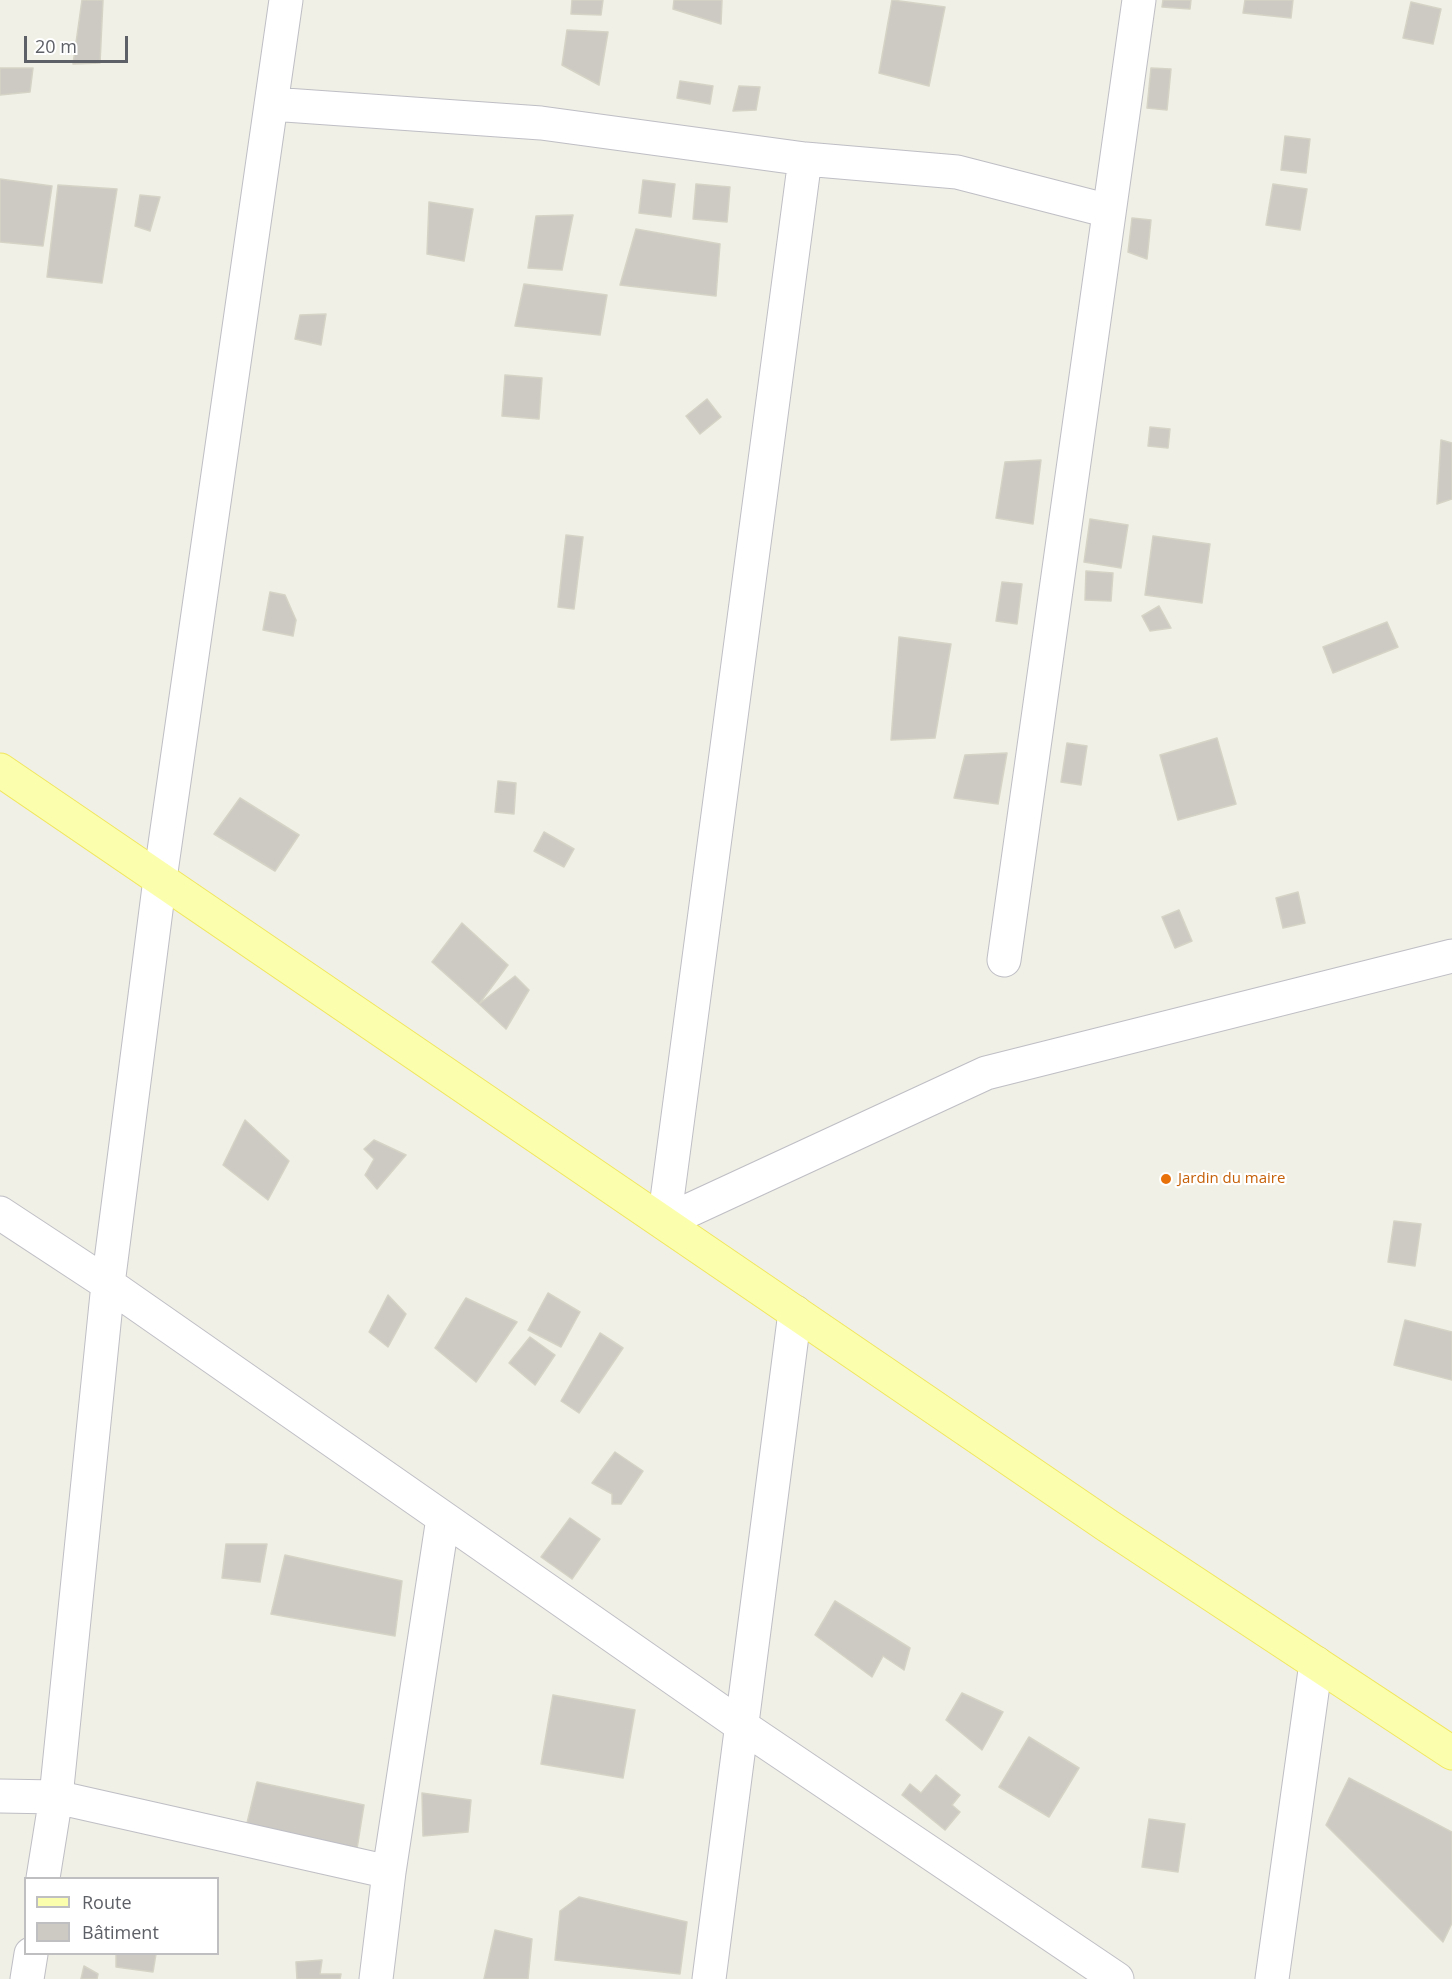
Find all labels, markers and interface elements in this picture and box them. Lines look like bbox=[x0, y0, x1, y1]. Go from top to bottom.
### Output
scale bar bbox=[27, 24, 130, 62]
text: 20 m bbox=[35, 34, 77, 58]
place label: Jardin du maire bbox=[1178, 1170, 1285, 1188]
marker: Jardin du maire bbox=[1159, 1172, 1173, 1186]
legend bbox=[24, 1877, 219, 1955]
text: Route bbox=[82, 1890, 132, 1914]
text: Bâtiment bbox=[82, 1920, 159, 1944]

